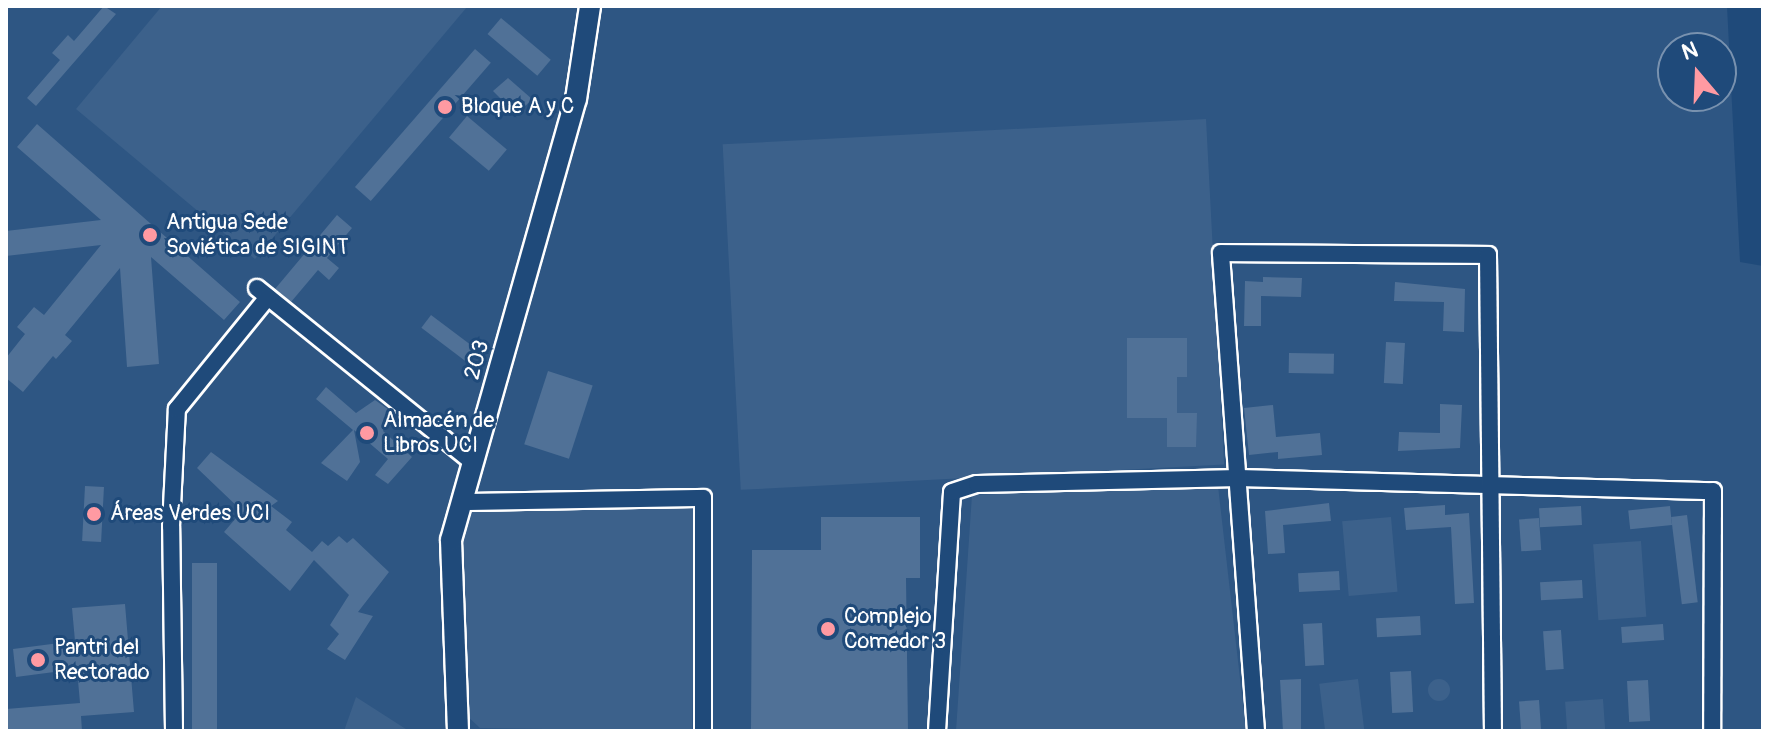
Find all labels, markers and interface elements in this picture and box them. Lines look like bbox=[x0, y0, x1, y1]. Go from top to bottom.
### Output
north arrow bbox=[1657, 32, 1737, 112]
text: N bbox=[1678, 36, 1701, 67]
place label: Bloque A y C bbox=[461, 94, 574, 120]
marker: Bloque A y C bbox=[436, 98, 454, 116]
place label: Antigua Sede Soviética de SIGINT bbox=[166, 209, 349, 260]
marker: Antigua Sede Soviética de SIGINT bbox=[141, 226, 159, 244]
street label: 203 bbox=[459, 337, 495, 383]
place label: Almacén de Libros UCI bbox=[383, 407, 494, 458]
marker: Almacén de Libros UCI bbox=[358, 424, 376, 442]
place label: Áreas Verdes UCI bbox=[110, 501, 270, 527]
marker: Áreas Verdes UCI bbox=[85, 505, 103, 523]
place label: Complejo Comedor 3 bbox=[844, 603, 946, 654]
marker: Complejo Comedor 3 bbox=[819, 620, 837, 638]
place label: Pantri del Rectorado bbox=[54, 634, 150, 686]
marker: Pantri del Rectorado bbox=[29, 651, 47, 669]

